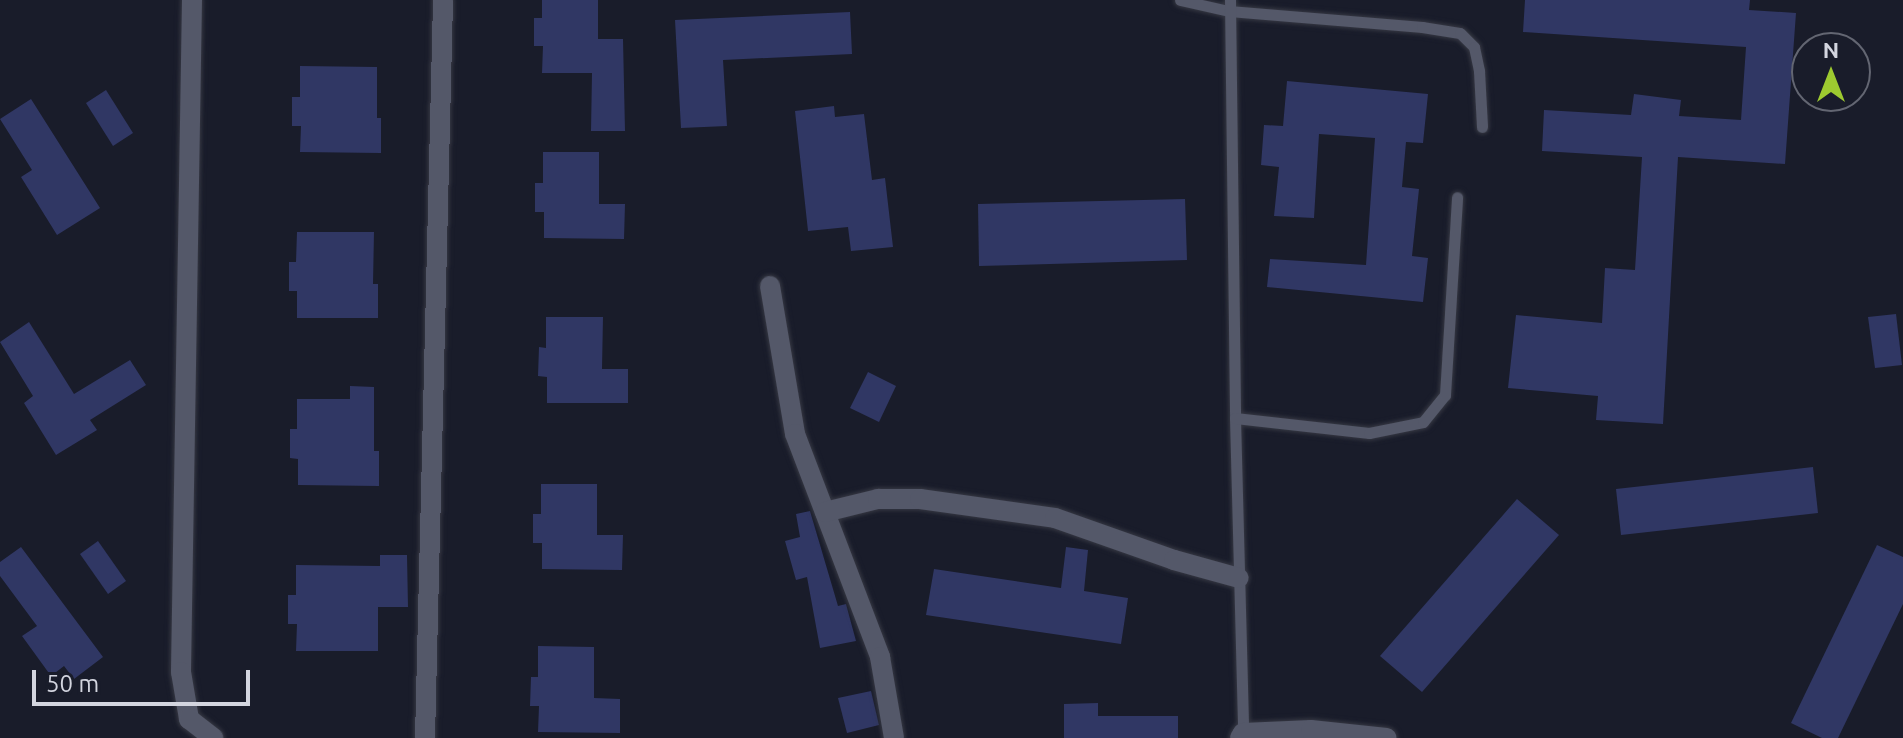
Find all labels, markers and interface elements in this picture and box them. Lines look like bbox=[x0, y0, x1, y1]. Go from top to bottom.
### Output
north arrow bbox=[1791, 32, 1871, 112]
text: N bbox=[1823, 37, 1839, 62]
scale bar bbox=[36, 654, 254, 704]
text: 50 m bbox=[46, 670, 99, 697]

